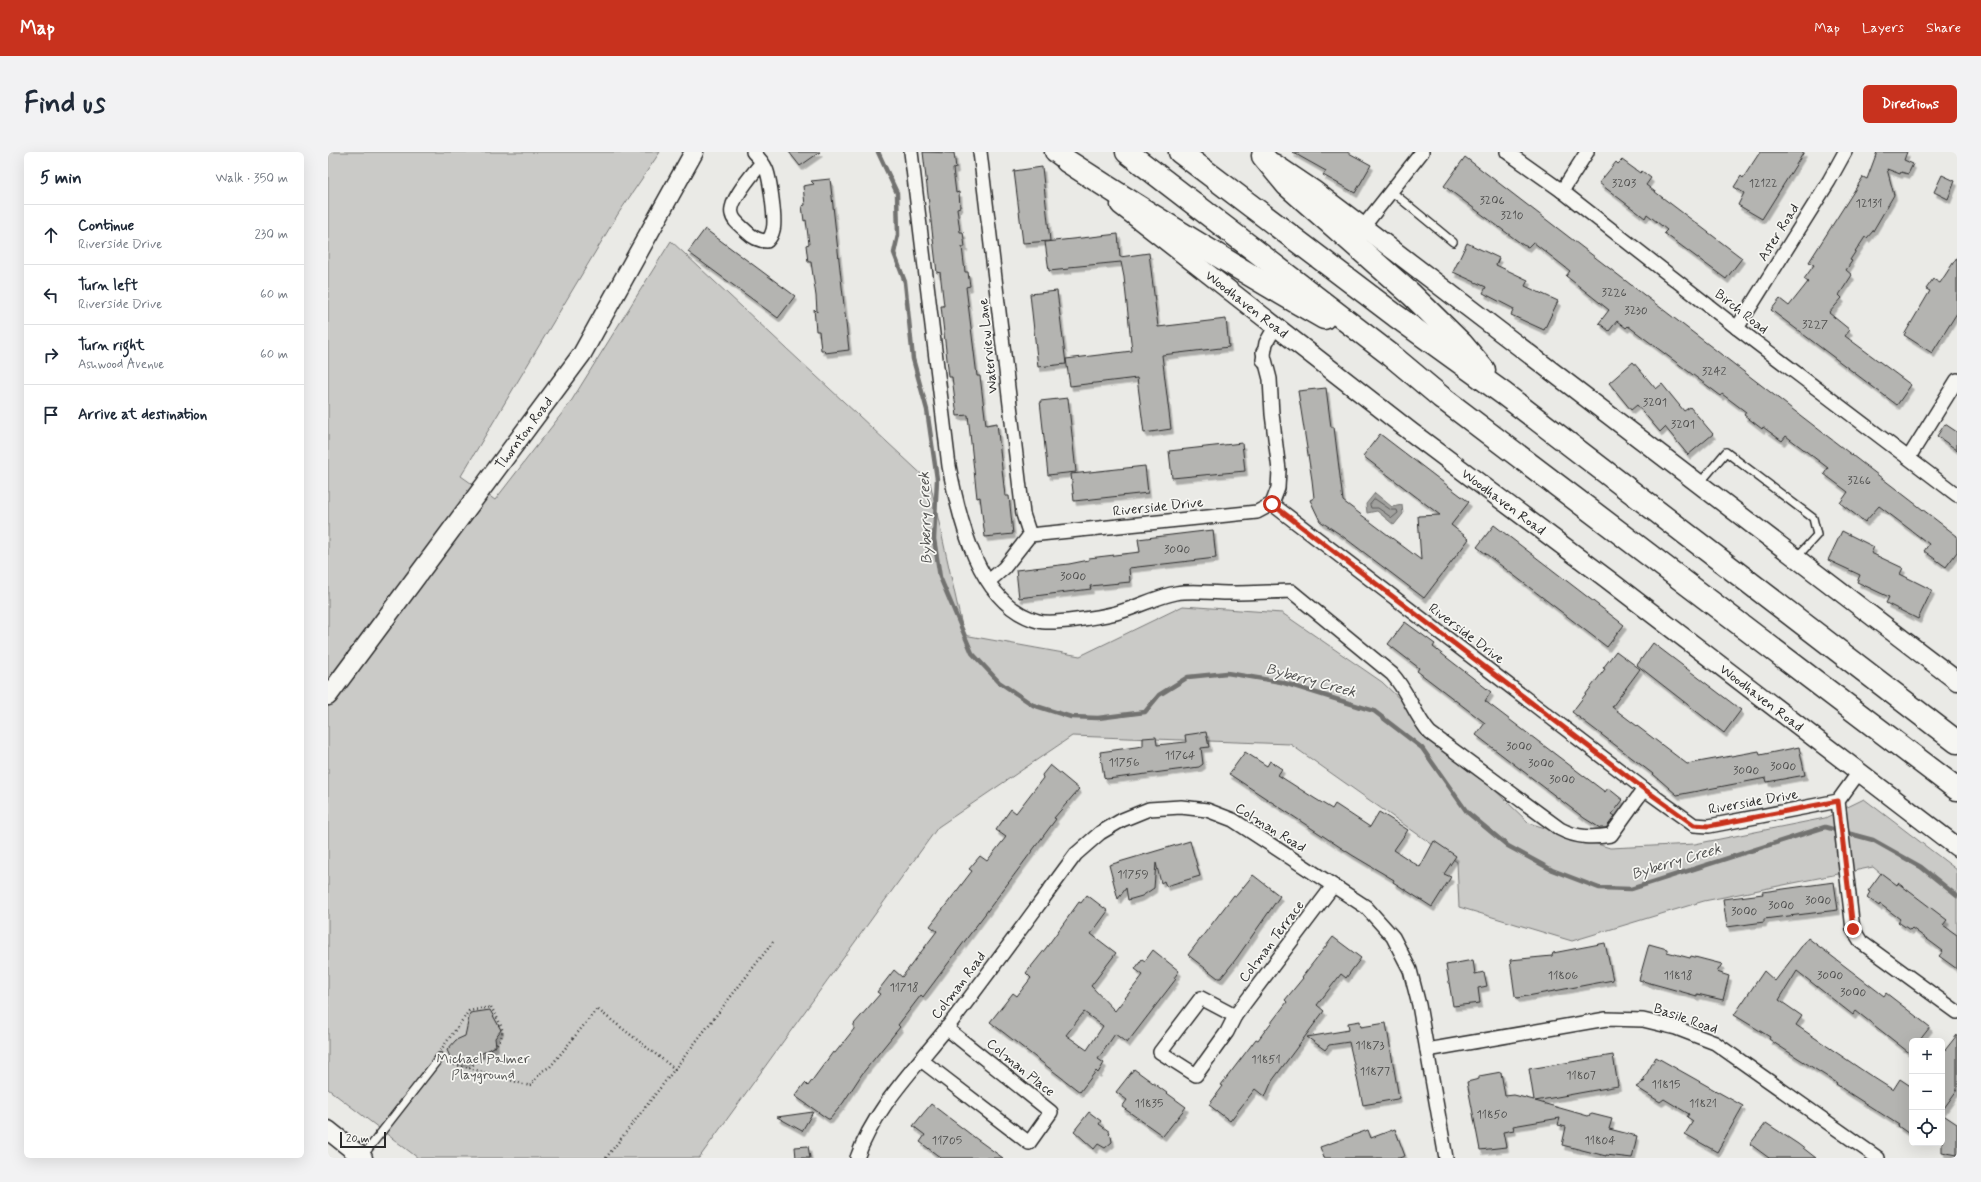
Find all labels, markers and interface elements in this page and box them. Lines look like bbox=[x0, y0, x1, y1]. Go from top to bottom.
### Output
text: Map bbox=[20, 16, 55, 41]
text: Map bbox=[1814, 19, 1840, 37]
text: Layers bbox=[1862, 19, 1904, 37]
text: Share bbox=[1926, 19, 1961, 37]
button: Directions bbox=[1863, 85, 1957, 123]
text: Find us bbox=[24, 86, 105, 123]
text: 5 min bbox=[40, 167, 82, 189]
text: Walk · 350 m bbox=[215, 170, 288, 187]
house number: 3203 bbox=[1612, 176, 1637, 192]
house number: 12122 bbox=[1749, 176, 1777, 192]
house number: 3206 bbox=[1479, 193, 1505, 209]
house number: 12131 bbox=[1856, 196, 1882, 212]
street label: Aster Road bbox=[1754, 200, 1804, 265]
house number: 3210 bbox=[1500, 208, 1524, 224]
text: Continue bbox=[78, 216, 134, 236]
icon: ahead bbox=[40, 224, 62, 246]
text: 230 m bbox=[254, 226, 288, 243]
text: Riverside Drive bbox=[78, 236, 162, 253]
street label: Woodhaven Road bbox=[1201, 267, 1292, 343]
text: Turn left bbox=[78, 276, 138, 296]
icon: left bbox=[40, 284, 62, 306]
house number: 3226 bbox=[1601, 285, 1627, 301]
street label: Birch Road bbox=[1711, 285, 1772, 338]
text: 60 m bbox=[260, 286, 288, 303]
text: Riverside Drive bbox=[78, 296, 162, 313]
street label: Waterview Lane bbox=[974, 297, 1002, 394]
house number: 3230 bbox=[1624, 303, 1648, 319]
house number: 3227 bbox=[1802, 317, 1828, 333]
text: Turn right bbox=[78, 336, 145, 356]
icon: right bbox=[40, 344, 62, 366]
text: 60 m bbox=[260, 346, 288, 363]
text: Ashwood Avenue bbox=[78, 356, 164, 373]
house number: 3242 bbox=[1702, 364, 1726, 380]
street label: Thornton Road bbox=[491, 393, 557, 473]
house number: 3201 bbox=[1643, 395, 1667, 411]
icon: arrive bbox=[40, 404, 62, 426]
text: Arrive at destination bbox=[78, 405, 207, 425]
house number: 3201 bbox=[1671, 417, 1695, 433]
street label: Woodhaven Road bbox=[1457, 465, 1549, 540]
water label: Byberry Creek bbox=[914, 471, 938, 565]
house number: 3266 bbox=[1847, 473, 1871, 489]
street label: Riverside Drive bbox=[1112, 493, 1205, 521]
route start bbox=[1263, 495, 1281, 513]
house number: 3000 bbox=[1164, 542, 1190, 558]
house number: 3000 bbox=[1060, 569, 1086, 585]
street label: Riverside Drive bbox=[1425, 599, 1508, 669]
water label: Byberry Creek bbox=[1263, 659, 1359, 703]
street label: Woodhaven Road bbox=[1716, 660, 1807, 736]
house number: 3000 bbox=[1506, 739, 1532, 755]
house number: 11764 bbox=[1165, 748, 1195, 764]
house number: 11756 bbox=[1108, 755, 1140, 771]
house number: 3000 bbox=[1528, 756, 1554, 772]
house number: 3000 bbox=[1770, 759, 1796, 775]
house number: 3000 bbox=[1733, 763, 1759, 779]
house number: 3000 bbox=[1549, 772, 1575, 788]
street label: Riverside Drive bbox=[1707, 785, 1800, 819]
street label: Colman Road bbox=[1232, 799, 1309, 857]
water label: Byberry Creek bbox=[1629, 839, 1724, 885]
house number: 11759 bbox=[1117, 867, 1149, 883]
house number: 3000 bbox=[1805, 893, 1831, 909]
street label: Colman Terrace bbox=[1235, 897, 1309, 986]
house number: 3000 bbox=[1768, 898, 1794, 914]
house number: 3000 bbox=[1731, 904, 1757, 920]
route end bbox=[1844, 920, 1862, 938]
street label: Colman Road bbox=[927, 948, 990, 1023]
house number: 11806 bbox=[1548, 968, 1579, 984]
house number: 11818 bbox=[1664, 968, 1692, 984]
house number: 3000 bbox=[1817, 968, 1843, 984]
house number: 11718 bbox=[889, 980, 919, 996]
house number: 3000 bbox=[1840, 985, 1866, 1001]
street label: Basile Road bbox=[1651, 1000, 1720, 1038]
street label: Colman Place bbox=[983, 1035, 1058, 1101]
house number: 11873 bbox=[1355, 1038, 1385, 1054]
map controls bbox=[1909, 1038, 1945, 1146]
button: + bbox=[1909, 1038, 1945, 1074]
park label: Michael Palmer Playground bbox=[437, 1050, 530, 1084]
house number: 11851 bbox=[1251, 1052, 1281, 1068]
house number: 11877 bbox=[1360, 1064, 1390, 1080]
house number: 11807 bbox=[1566, 1068, 1596, 1084]
button: − bbox=[1909, 1074, 1945, 1110]
house number: 11815 bbox=[1652, 1077, 1680, 1093]
house number: 11835 bbox=[1135, 1096, 1163, 1112]
house number: 11821 bbox=[1689, 1096, 1717, 1112]
house number: 11850 bbox=[1476, 1107, 1508, 1123]
button: locate bbox=[1909, 1110, 1945, 1146]
scale bar bbox=[340, 1130, 386, 1149]
text: 20 m bbox=[346, 1132, 369, 1146]
house number: 11705 bbox=[932, 1133, 962, 1149]
house number: 11804 bbox=[1585, 1133, 1616, 1149]

